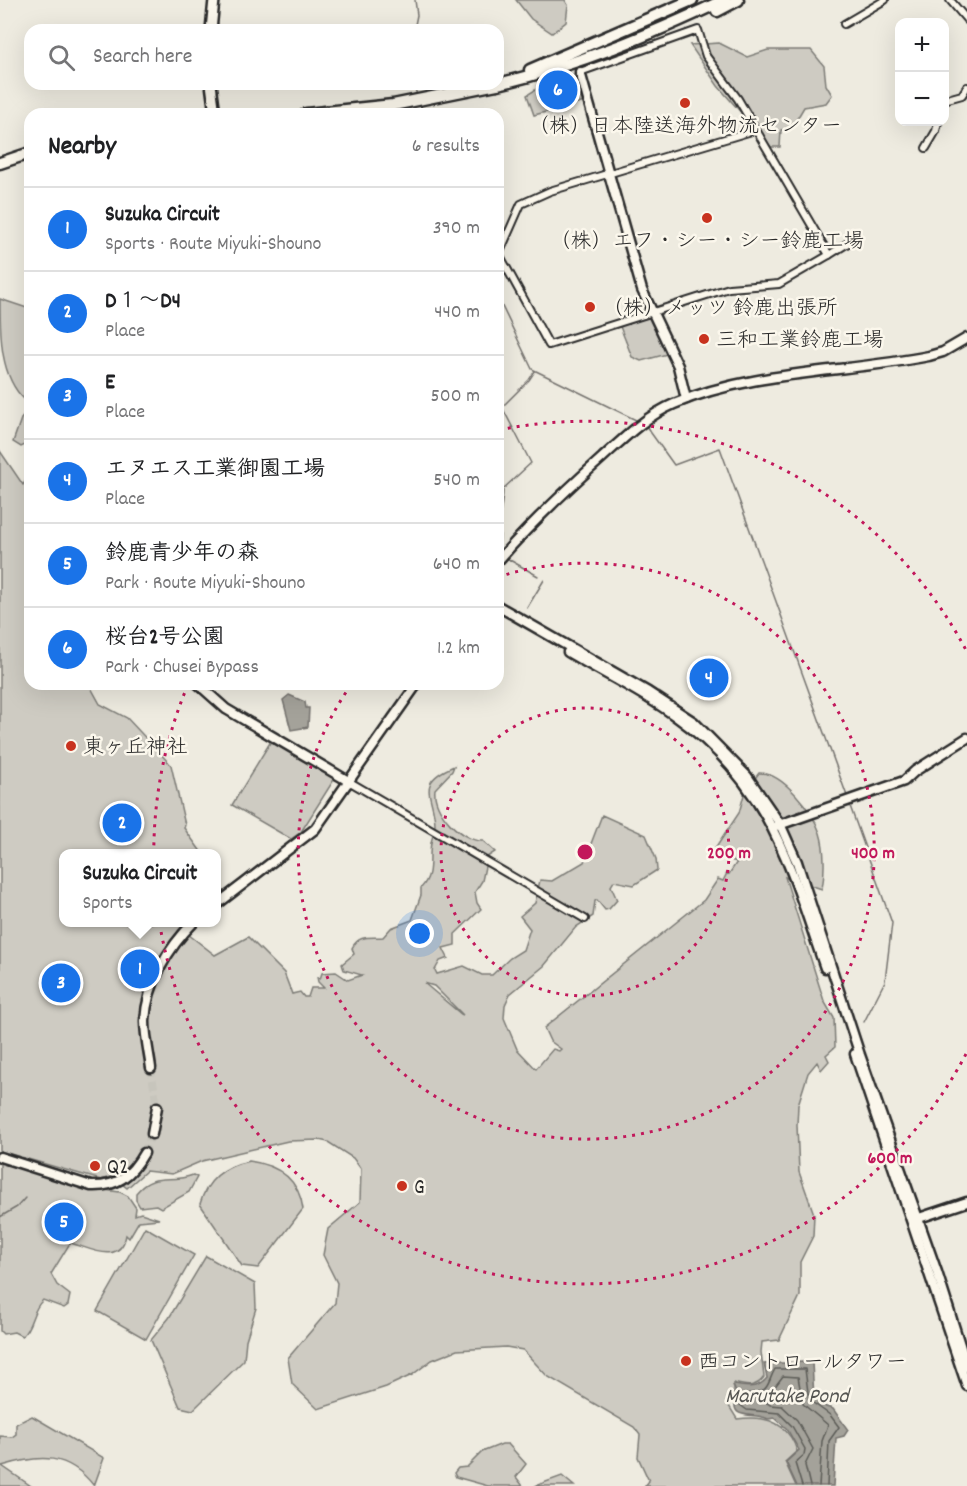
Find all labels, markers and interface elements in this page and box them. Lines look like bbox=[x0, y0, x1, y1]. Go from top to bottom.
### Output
map controls bbox=[895, 18, 949, 126]
button: + bbox=[895, 18, 949, 72]
search box bbox=[24, 24, 504, 90]
icon: search bbox=[45, 41, 78, 74]
text: Search here bbox=[93, 42, 192, 73]
pin: 6 bbox=[538, 68, 578, 112]
button: − bbox=[895, 72, 949, 126]
marker: （株）日本陸送海外物流センター bbox=[678, 96, 692, 110]
place label: （株）日本陸送海外物流センター bbox=[528, 113, 842, 143]
text: Nearby bbox=[48, 129, 116, 166]
text: 6 results bbox=[412, 133, 480, 161]
text: Suzuka Circuit bbox=[105, 200, 220, 231]
marker: （株）エフ・シー・シー鈴鹿工場 bbox=[700, 211, 714, 225]
text: 1 bbox=[65, 215, 70, 243]
text: 390 m bbox=[433, 215, 480, 243]
place label: （株）エフ・シー・シー鈴鹿工場 bbox=[550, 228, 865, 258]
text: Sports · Route Miyuki-Shouno bbox=[105, 231, 321, 259]
text: D１～D4 bbox=[105, 287, 181, 318]
place label: （株）メッツ 鈴鹿出張所 bbox=[602, 295, 838, 325]
text: 2 bbox=[63, 299, 72, 327]
text: 440 m bbox=[434, 299, 480, 327]
marker: （株）メッツ 鈴鹿出張所 bbox=[583, 300, 597, 314]
text: Place bbox=[105, 318, 145, 346]
place label: 三和工業鈴鹿工場 bbox=[716, 327, 884, 357]
marker: 三和工業鈴鹿工場 bbox=[697, 332, 711, 346]
text: E bbox=[105, 368, 115, 399]
text: 3 bbox=[63, 383, 72, 411]
text: 500 m bbox=[431, 383, 480, 411]
text: Place bbox=[105, 399, 145, 427]
text: エヌエス工業御園工場 bbox=[105, 455, 325, 486]
text: 4 bbox=[63, 467, 72, 495]
text: 540 m bbox=[433, 467, 480, 495]
text: Place bbox=[105, 486, 145, 514]
text: 鈴鹿青少年の森 bbox=[105, 539, 259, 570]
text: 5 bbox=[63, 551, 72, 579]
text: 640 m bbox=[433, 551, 480, 579]
text: Park · Route Miyuki-Shouno bbox=[105, 570, 305, 598]
text: 桜台2号公園 bbox=[105, 623, 225, 654]
text: 6 bbox=[63, 635, 72, 663]
text: 1.2 km bbox=[437, 635, 480, 663]
text: Park · Chusei Bypass bbox=[105, 654, 259, 682]
pin: 4 bbox=[690, 656, 728, 700]
place label: 東ヶ丘神社 bbox=[83, 734, 188, 764]
marker: 東ヶ丘神社 bbox=[64, 739, 78, 753]
pin: 2 bbox=[102, 800, 142, 846]
centre of rings bbox=[575, 842, 595, 862]
text: 200 m bbox=[707, 842, 751, 867]
text: 400 m bbox=[851, 842, 895, 867]
popup bbox=[59, 849, 221, 927]
text: Suzuka Circuit bbox=[83, 859, 197, 890]
text: Sports bbox=[83, 890, 133, 918]
your location bbox=[405, 919, 434, 948]
pin: 1 bbox=[120, 946, 160, 992]
pin: 3 bbox=[42, 960, 80, 1006]
text: 600 m bbox=[868, 1147, 912, 1172]
place label: Q2 bbox=[107, 1154, 128, 1184]
marker: Q2 bbox=[88, 1159, 102, 1173]
place label: G bbox=[414, 1174, 425, 1204]
marker: G bbox=[395, 1179, 409, 1193]
pin: 5 bbox=[44, 1200, 84, 1244]
place label: 西コントロールタワー bbox=[698, 1349, 907, 1379]
marker: 西コントロールタワー bbox=[679, 1354, 693, 1368]
water label: Marutake Pond bbox=[725, 1382, 851, 1413]

